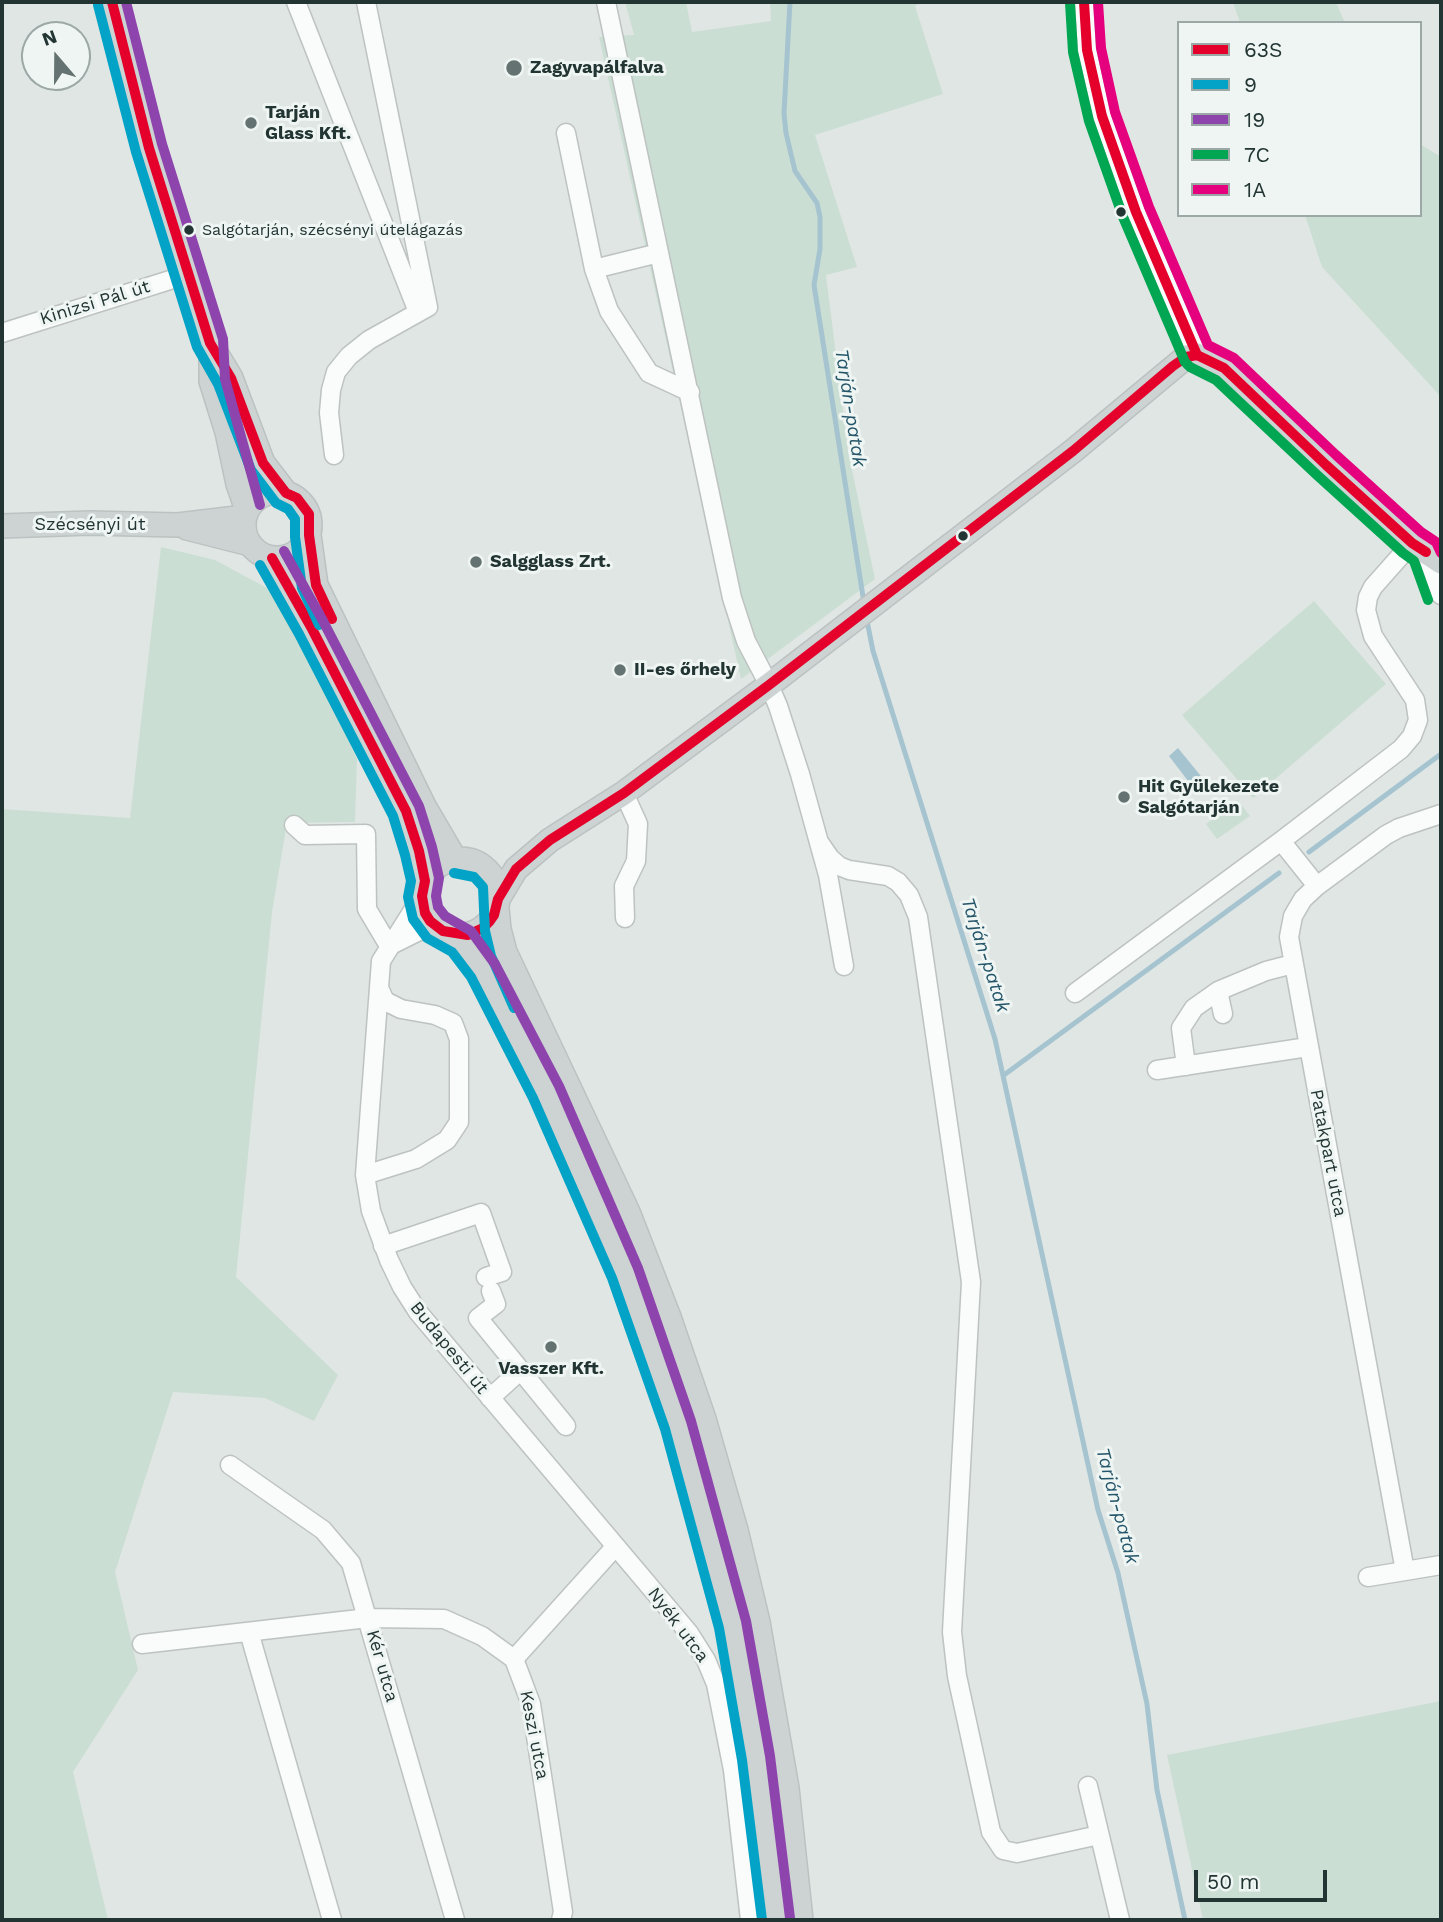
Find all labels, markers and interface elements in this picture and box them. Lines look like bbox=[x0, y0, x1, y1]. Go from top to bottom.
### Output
north arrow bbox=[21, 21, 91, 91]
legend bbox=[1177, 21, 1422, 217]
text: N bbox=[39, 24, 60, 51]
text: 63S bbox=[1244, 37, 1282, 62]
place label: Zagyvapálfalva bbox=[530, 57, 664, 79]
marker: Zagyvapálfalva bbox=[504, 58, 524, 78]
text: 9 bbox=[1244, 72, 1257, 97]
place label: Tarján Glass Kft. bbox=[265, 102, 351, 144]
text: 19 bbox=[1244, 107, 1265, 132]
marker: Tarján Glass Kft. bbox=[243, 115, 259, 131]
text: 7C bbox=[1244, 142, 1270, 167]
text: 1A bbox=[1244, 177, 1266, 202]
unlabelled marker bbox=[1114, 205, 1128, 219]
place label: Salgótarján, szécsényi útelágazás bbox=[202, 220, 463, 240]
marker: Salgótarján, szécsényi útelágazás bbox=[182, 223, 196, 237]
street label: Kinizsi Pál út bbox=[37, 276, 153, 330]
water label: Tarján-patak bbox=[829, 347, 871, 469]
street label: Szécsényi út bbox=[34, 514, 146, 536]
unlabelled marker bbox=[956, 529, 970, 543]
place label: Salgglass Zrt. bbox=[490, 551, 611, 573]
marker: Salgglass Zrt. bbox=[468, 554, 484, 570]
place label: II-es őrhely bbox=[634, 659, 736, 681]
marker: II-es őrhely bbox=[612, 662, 628, 678]
place label: Hit Gyülekezete Salgótarján bbox=[1138, 776, 1279, 818]
marker: Hit Gyülekezete Salgótarján bbox=[1116, 789, 1132, 805]
water label: Tarján-patak bbox=[956, 895, 1014, 1015]
street label: Patakpart utca bbox=[1305, 1087, 1351, 1219]
street label: Budapesti út bbox=[405, 1297, 493, 1399]
marker: Vasszer Kft. bbox=[543, 1339, 559, 1355]
place label: Vasszer Kft. bbox=[498, 1358, 604, 1380]
water label: Tarján-patak bbox=[1091, 1445, 1143, 1567]
street label: Nyék utca bbox=[643, 1583, 713, 1667]
street label: Kér utca bbox=[361, 1628, 403, 1704]
street label: Keszi utca bbox=[515, 1689, 553, 1781]
scale bar bbox=[1198, 1856, 1331, 1900]
text: 50 m bbox=[1207, 1869, 1259, 1894]

